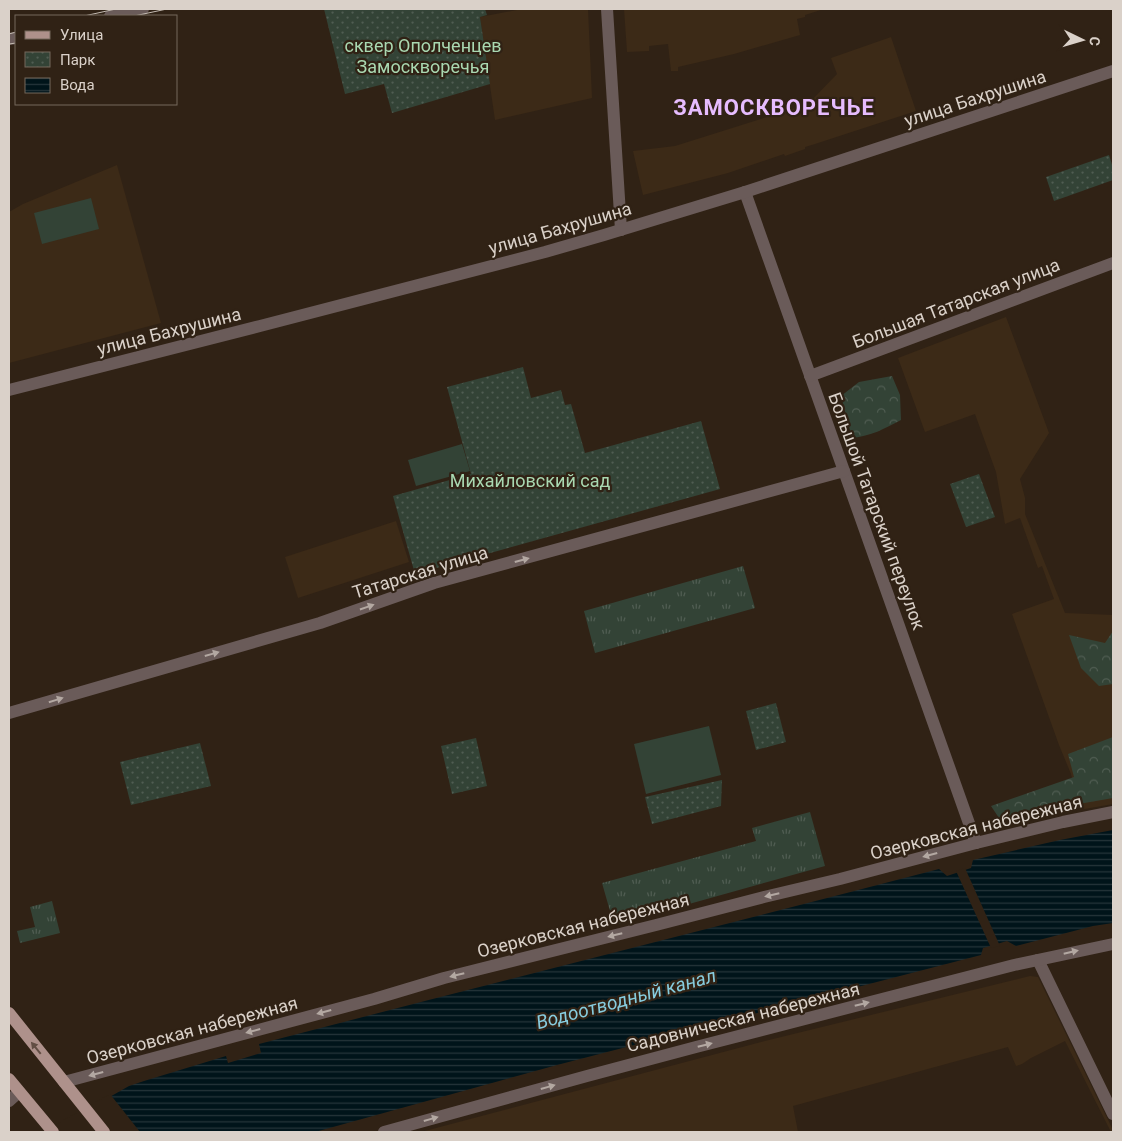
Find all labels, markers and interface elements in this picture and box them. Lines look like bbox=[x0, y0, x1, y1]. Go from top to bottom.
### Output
legend bbox=[15, 15, 178, 105]
north arrow bbox=[1057, 15, 1107, 65]
text: Улица bbox=[60, 26, 103, 44]
park label: сквер Ополченцев Замоскворечья bbox=[344, 35, 502, 77]
text: С bbox=[1087, 36, 1103, 46]
text: Парк bbox=[60, 51, 95, 69]
street label: улица Бахрушина bbox=[902, 65, 1048, 131]
text: Вода bbox=[60, 76, 95, 94]
district label: ЗАМОСКВОРЕЧЬЕ bbox=[673, 95, 875, 120]
street label: улица Бахрушина bbox=[486, 198, 634, 258]
street label: Большая Татарская улица bbox=[849, 254, 1063, 352]
street label: улица Бахрушина bbox=[95, 303, 243, 359]
street label: Большой Татарский переулок bbox=[824, 389, 930, 633]
park label: Михайловский сад bbox=[450, 470, 610, 491]
street label: Татарская улица bbox=[350, 541, 490, 603]
one-way arrow bbox=[515, 555, 530, 563]
one-way arrow bbox=[360, 603, 375, 611]
one-way arrow bbox=[204, 650, 219, 658]
one-way arrow bbox=[48, 695, 63, 703]
street label: Озерковская набережная bbox=[868, 790, 1084, 864]
one-way arrow bbox=[922, 852, 937, 860]
street label: Озерковская набережная bbox=[475, 888, 691, 962]
one-way arrow bbox=[764, 891, 780, 899]
one-way arrow bbox=[607, 931, 622, 939]
one-way arrow bbox=[1063, 948, 1079, 956]
water label: Водоотводный канал bbox=[534, 964, 719, 1034]
one-way arrow bbox=[449, 971, 464, 979]
street label: Садовническая набережная bbox=[624, 978, 862, 1056]
street label: Озерковская набережная bbox=[84, 992, 300, 1068]
one-way arrow bbox=[855, 1000, 870, 1008]
one-way arrow bbox=[317, 1008, 332, 1016]
one-way arrow bbox=[245, 1028, 260, 1036]
one-way arrow bbox=[698, 1041, 713, 1049]
one-way arrow bbox=[31, 1042, 42, 1055]
one-way arrow bbox=[88, 1070, 103, 1078]
one-way arrow bbox=[541, 1082, 556, 1090]
one-way arrow bbox=[423, 1115, 438, 1123]

